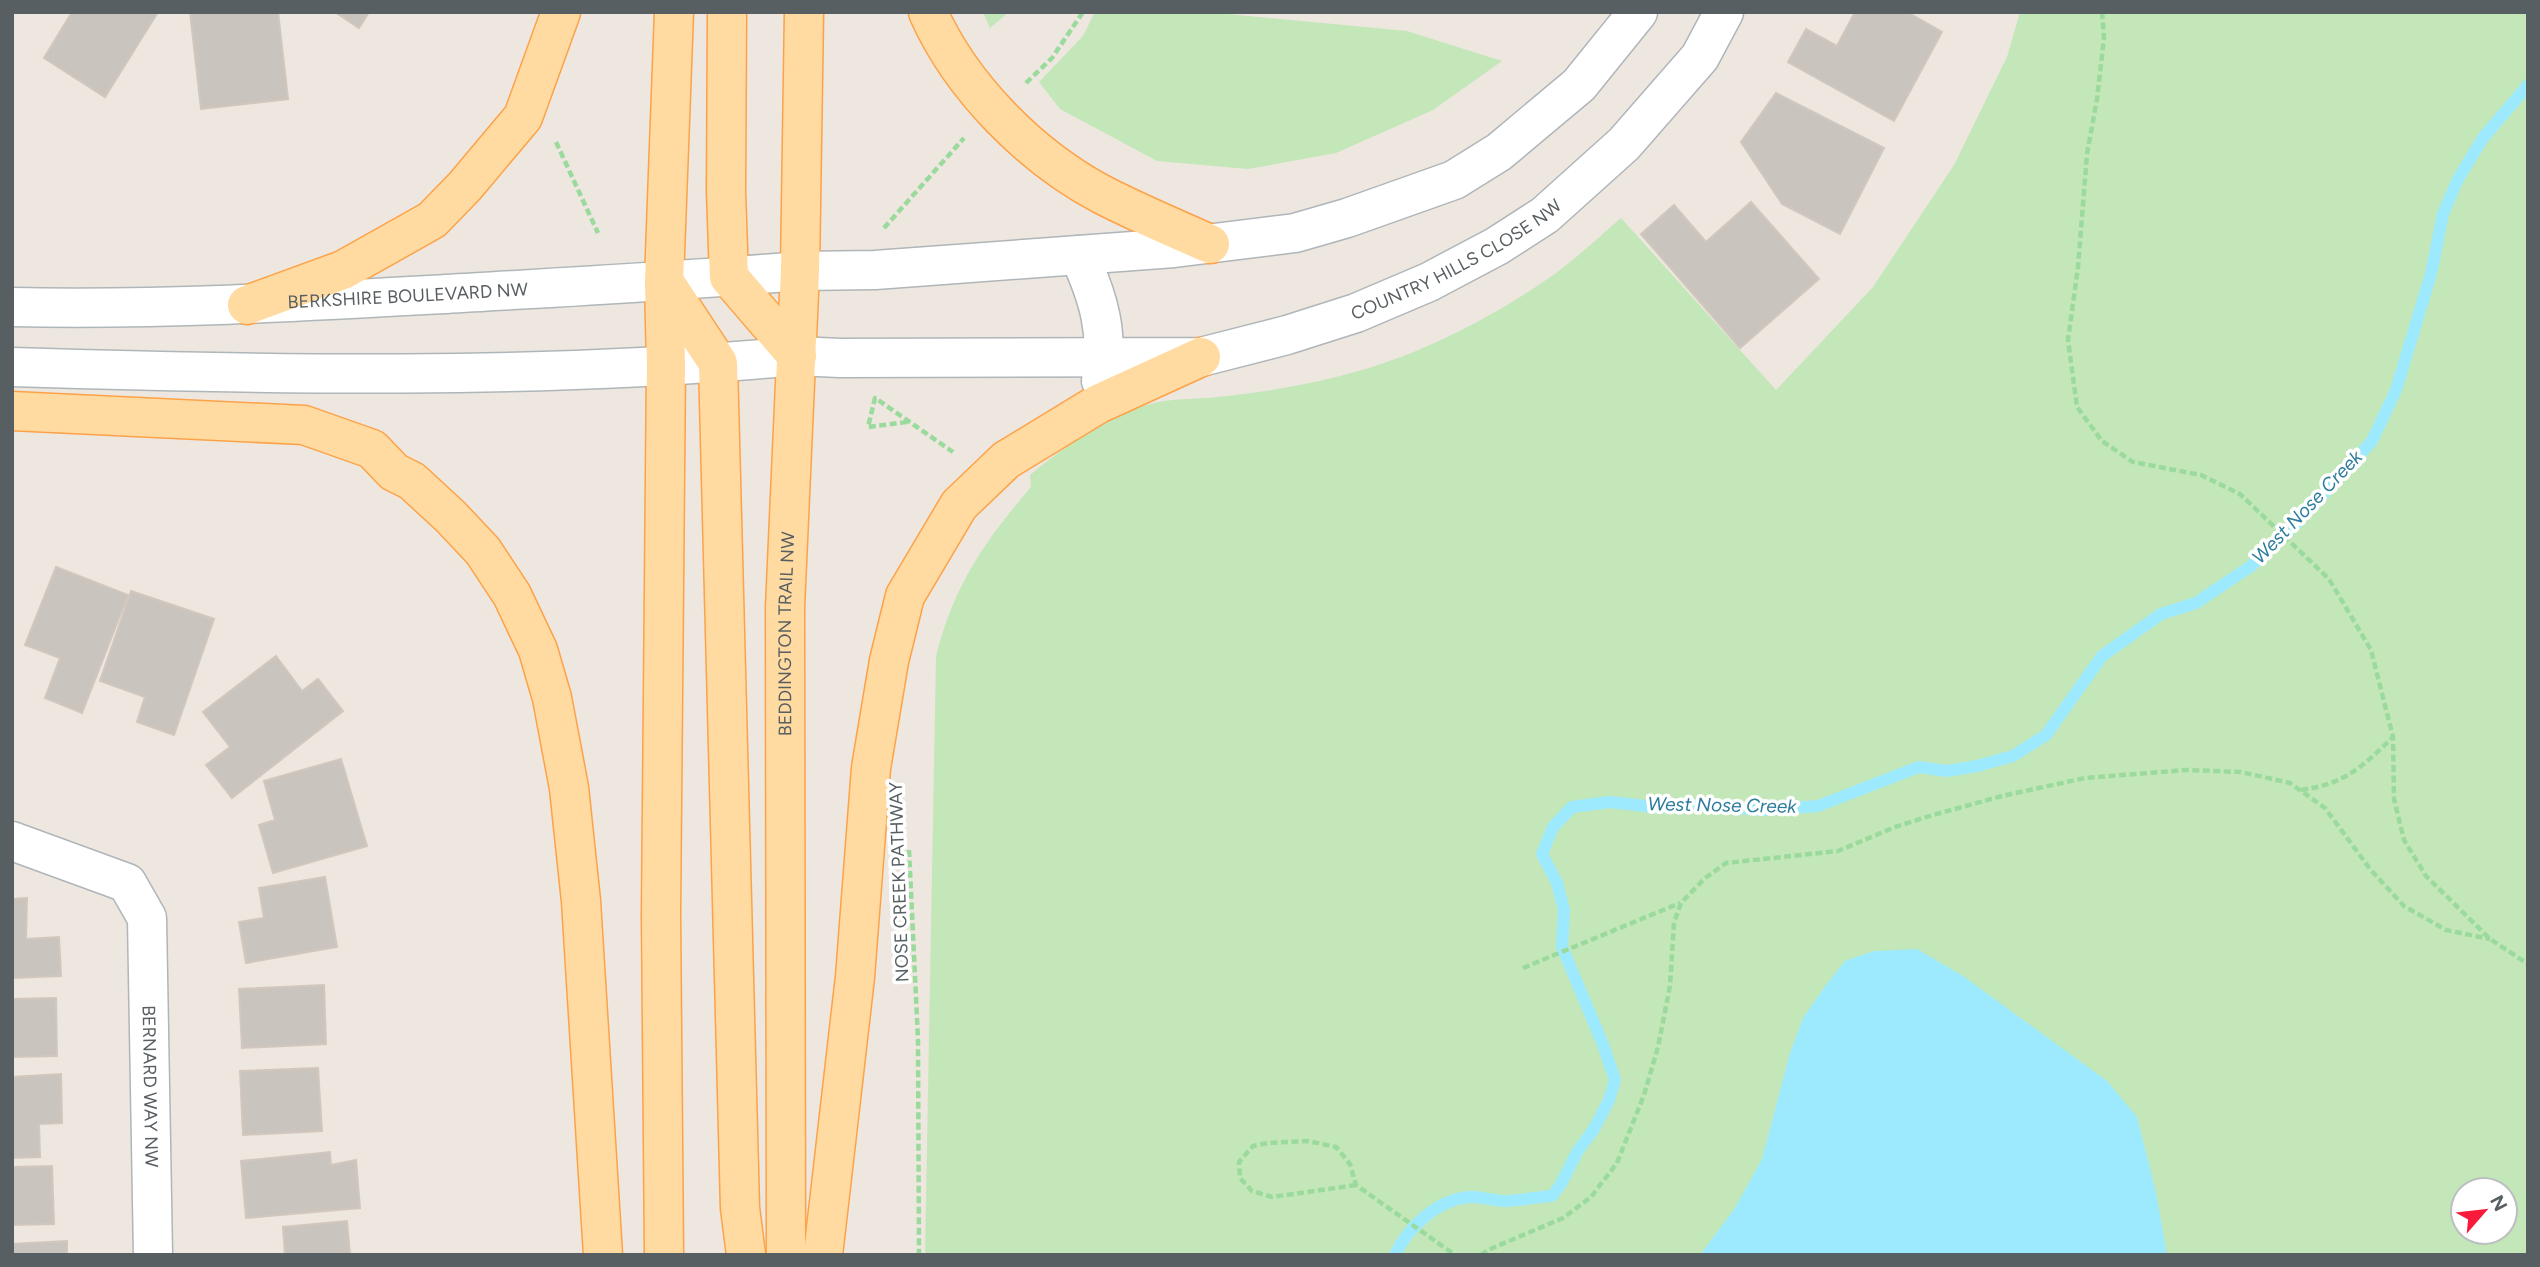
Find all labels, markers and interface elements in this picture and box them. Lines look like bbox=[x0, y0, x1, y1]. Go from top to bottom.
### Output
street label: COUNTRY HILLS CLOSE NW bbox=[1348, 194, 1567, 325]
street label: BERKSHIRE BOULEVARD NW bbox=[287, 278, 529, 313]
water label: West Nose Creek bbox=[2247, 445, 2367, 569]
street label: BEDDINGTON TRAIL NW bbox=[774, 531, 799, 736]
street label: NOSE CREEK PATHWAY bbox=[885, 781, 913, 983]
water label: West Nose Creek bbox=[1647, 792, 1797, 818]
street label: BERNARD WAY NW bbox=[138, 1005, 162, 1168]
north arrow bbox=[2449, 1176, 2519, 1246]
text: N bbox=[2485, 1191, 2512, 1215]

